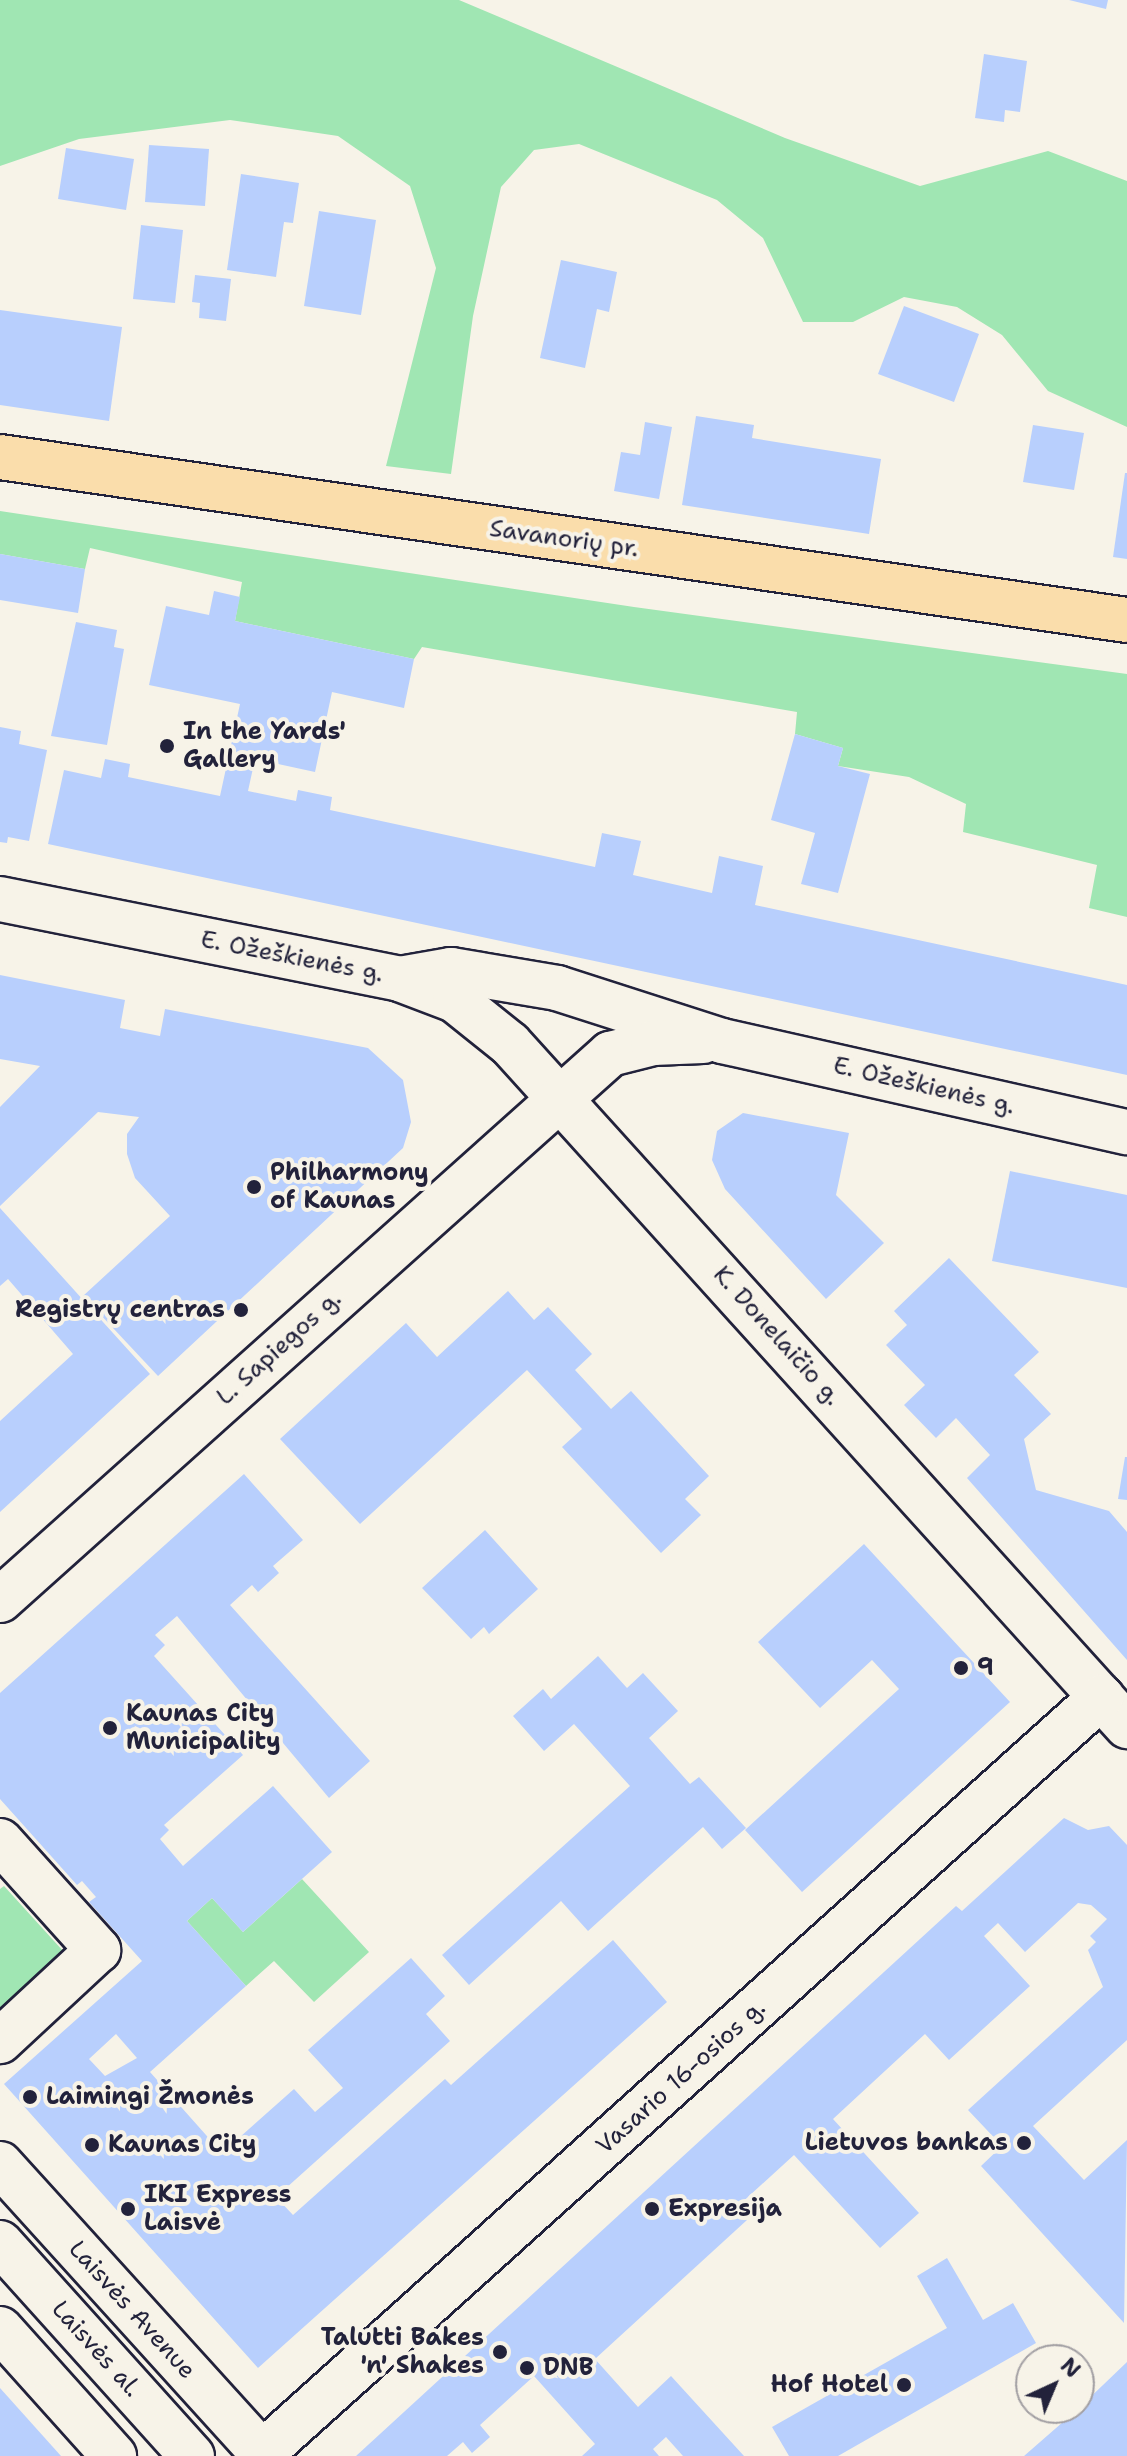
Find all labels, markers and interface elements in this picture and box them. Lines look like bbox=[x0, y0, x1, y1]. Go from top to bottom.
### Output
street label: Savanorių pr. bbox=[488, 514, 640, 564]
place label: In the Yards' Gallery bbox=[183, 718, 346, 774]
marker: In the Yards' Gallery bbox=[158, 737, 176, 755]
street label: E. Ožeškienės g. bbox=[198, 925, 386, 989]
street label: E. Ožeškienės g. bbox=[830, 1051, 1018, 1121]
place label: Philharmony of Kaunas bbox=[270, 1159, 429, 1215]
marker: Philharmony of Kaunas bbox=[245, 1178, 263, 1196]
street label: K. Donelaičio g. bbox=[707, 1260, 847, 1412]
street label: L. Sapiegos g. bbox=[211, 1285, 347, 1411]
place label: Registrų centras bbox=[15, 1296, 225, 1324]
marker: Registrų centras bbox=[232, 1301, 250, 1319]
place label: 9 bbox=[977, 1654, 994, 1682]
marker: 9 bbox=[952, 1659, 970, 1677]
place label: Kaunas City Municipality bbox=[126, 1700, 281, 1756]
marker: Kaunas City Municipality bbox=[101, 1719, 119, 1737]
street label: Vasario 16-osios g. bbox=[591, 1994, 771, 2160]
place label: Laimingi Žmonės bbox=[46, 2083, 254, 2111]
marker: Laimingi Žmonės bbox=[21, 2088, 39, 2106]
place label: Lietuvos bankas bbox=[805, 2129, 1008, 2157]
place label: Kaunas City bbox=[108, 2131, 256, 2159]
marker: Lietuvos bankas bbox=[1015, 2134, 1033, 2152]
marker: Kaunas City bbox=[83, 2136, 101, 2154]
place label: IKI Express Laisvė bbox=[144, 2181, 292, 2237]
place label: Expresija bbox=[668, 2195, 782, 2223]
marker: IKI Express Laisvė bbox=[119, 2200, 137, 2218]
marker: Expresija bbox=[643, 2200, 661, 2218]
street label: Laisvės Avenue bbox=[62, 2235, 202, 2385]
street label: Laisvės al. bbox=[45, 2295, 147, 2403]
place label: Talutti Bakes 'n' Shakes bbox=[321, 2324, 484, 2380]
marker: Talutti Bakes 'n' Shakes bbox=[491, 2343, 509, 2361]
north arrow bbox=[1015, 2344, 1095, 2424]
text: N bbox=[1054, 2351, 1087, 2384]
place label: DNB bbox=[543, 2354, 594, 2382]
marker: DNB bbox=[518, 2359, 536, 2377]
place label: Hof Hotel bbox=[771, 2371, 888, 2399]
marker: Hof Hotel bbox=[895, 2376, 913, 2394]

